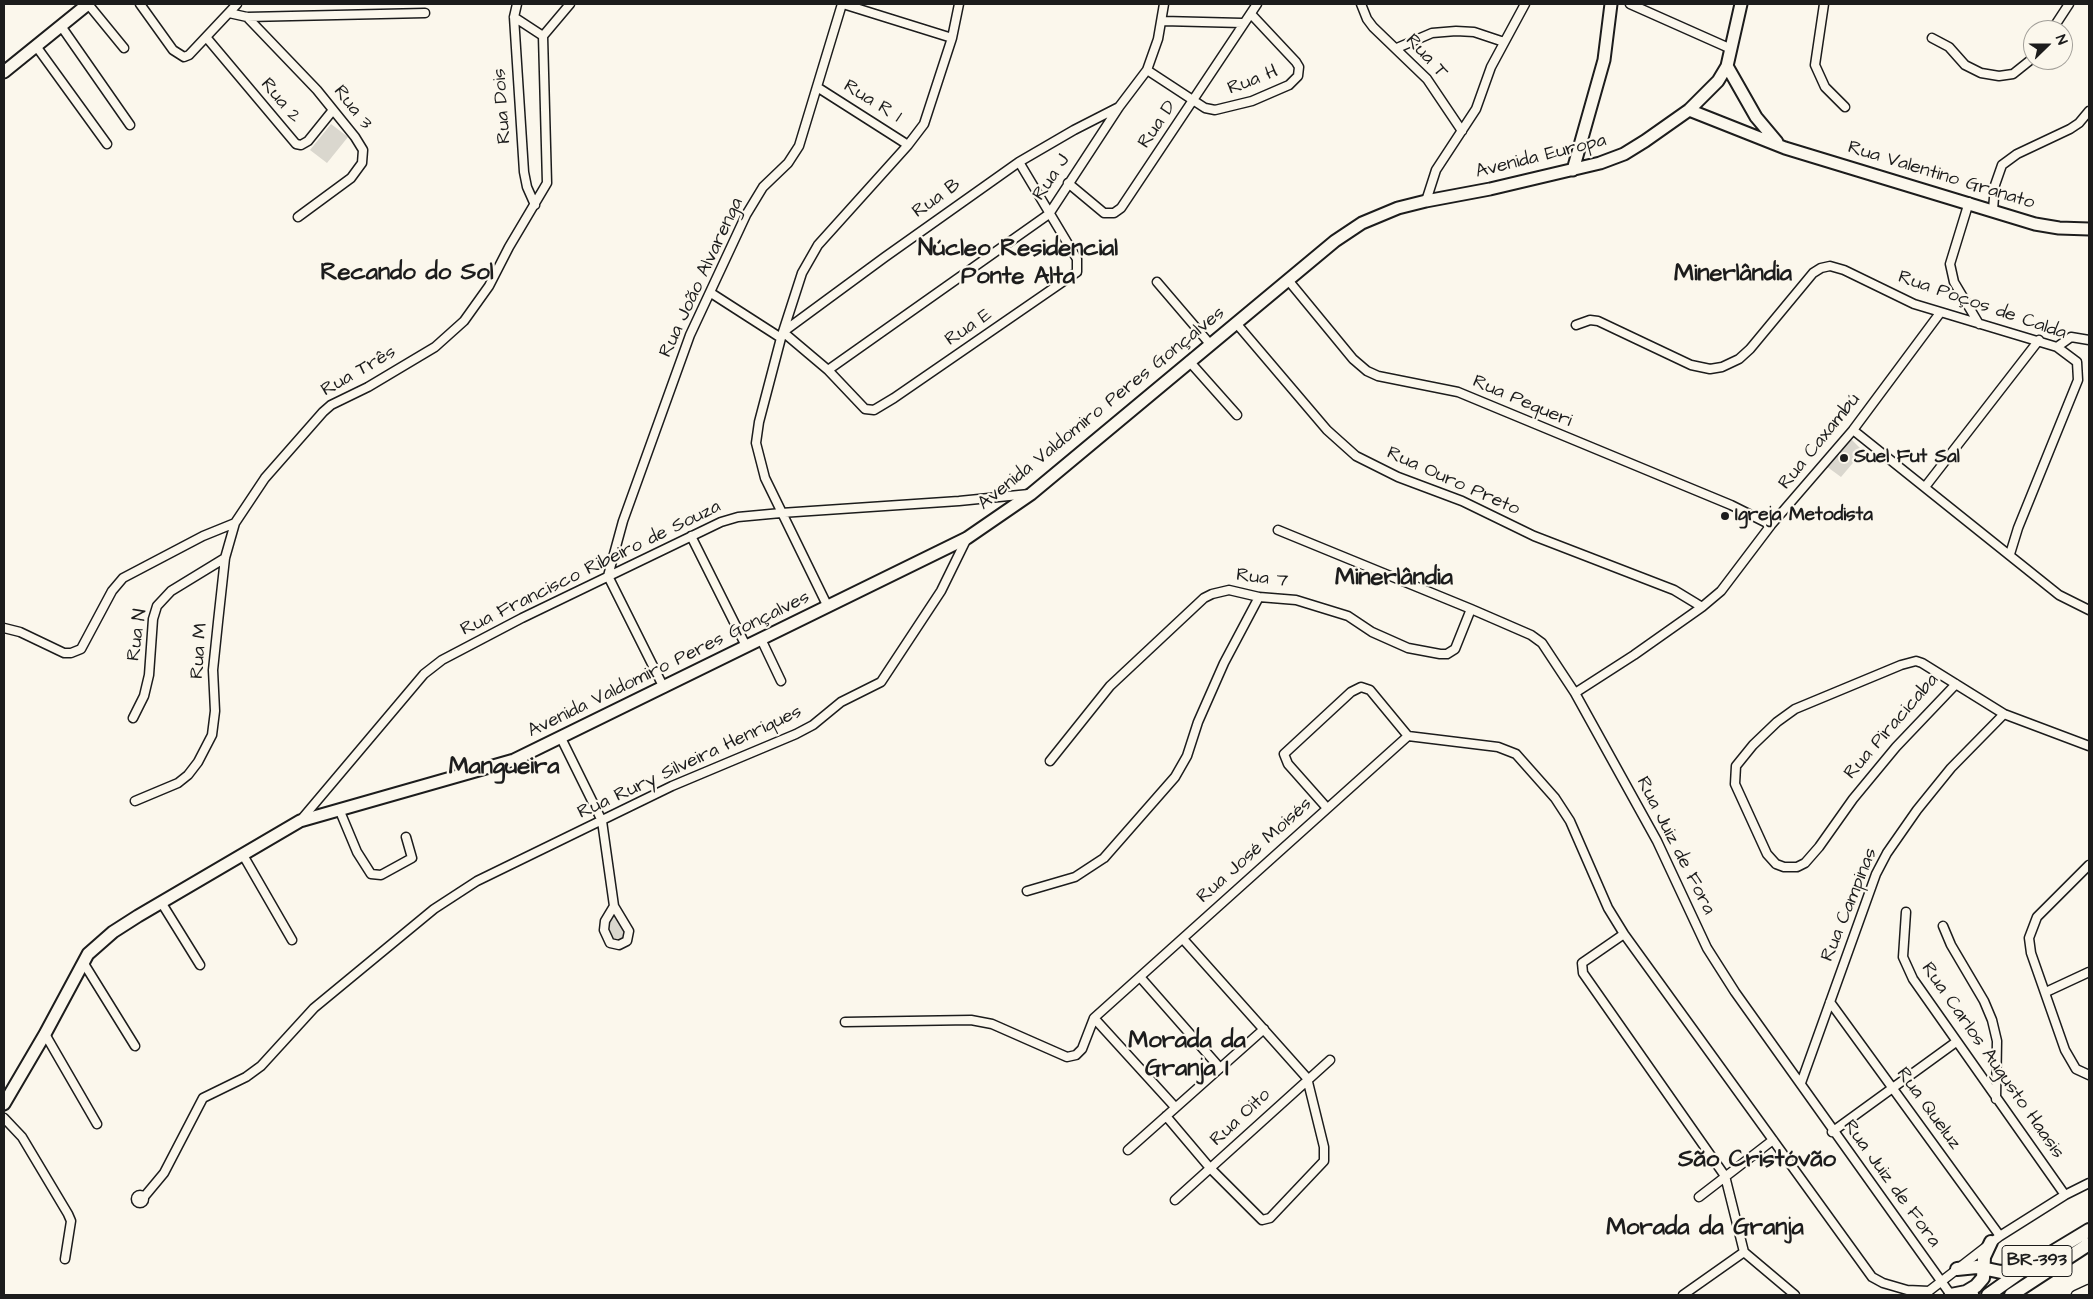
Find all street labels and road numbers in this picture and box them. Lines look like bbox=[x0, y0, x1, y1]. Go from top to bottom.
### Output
street label: Rua T bbox=[1400, 30, 1452, 84]
street label: Rua H bbox=[1225, 61, 1281, 101]
street label: Rua Dois bbox=[489, 67, 517, 145]
street label: Rua 2 bbox=[255, 74, 305, 128]
street label: Rua R 1 bbox=[839, 75, 905, 129]
street label: Rua 3 bbox=[328, 81, 376, 135]
street label: Rua D bbox=[1134, 97, 1182, 153]
street label: Avenida Europa bbox=[1473, 130, 1609, 184]
street label: Rua Valentino Granato bbox=[1845, 137, 2037, 215]
street label: Rua J bbox=[1028, 151, 1076, 205]
street label: Rua B bbox=[908, 174, 966, 224]
street label: Rua João Alvarenga bbox=[655, 195, 749, 361]
street label: Rua Poços de Calda bbox=[1895, 267, 2069, 345]
street label: Avenida Valdomiro Peres Gonçalves bbox=[974, 302, 1230, 516]
street label: Rua E bbox=[941, 304, 997, 352]
street label: Rua Três bbox=[318, 341, 400, 403]
street label: Rua Pequeri bbox=[1469, 371, 1575, 433]
street label: Rua Caxambú bbox=[1774, 389, 1866, 495]
street label: Rua Ouro Preto bbox=[1383, 443, 1523, 521]
street label: Rua Francisco Ribeiro de Souza bbox=[457, 496, 725, 642]
street label: Rua 7 bbox=[1235, 565, 1289, 593]
street label: Avenida Valdomiro Peres Gonçalves bbox=[524, 587, 814, 743]
street label: Rua N bbox=[123, 607, 153, 663]
street label: Rua M bbox=[187, 622, 213, 680]
street label: Rua Piracicaba bbox=[1840, 670, 1944, 784]
street label: Rua Rury Silveira Henriques bbox=[574, 701, 806, 825]
street label: Rua Juiz de Fora bbox=[1630, 773, 1720, 919]
street label: Rua José Moisés bbox=[1193, 793, 1317, 909]
street label: Rua Campinas bbox=[1817, 845, 1883, 965]
street label: Rua Carlos Augusto Haasis bbox=[1915, 958, 2069, 1164]
street label: Rua Queluz bbox=[1891, 1063, 1965, 1155]
street label: Rua Oito bbox=[1206, 1084, 1276, 1152]
street label: Rua Juiz de Fora bbox=[1837, 1116, 1945, 1252]
road number: BR-393 bbox=[2002, 1246, 2072, 1276]

